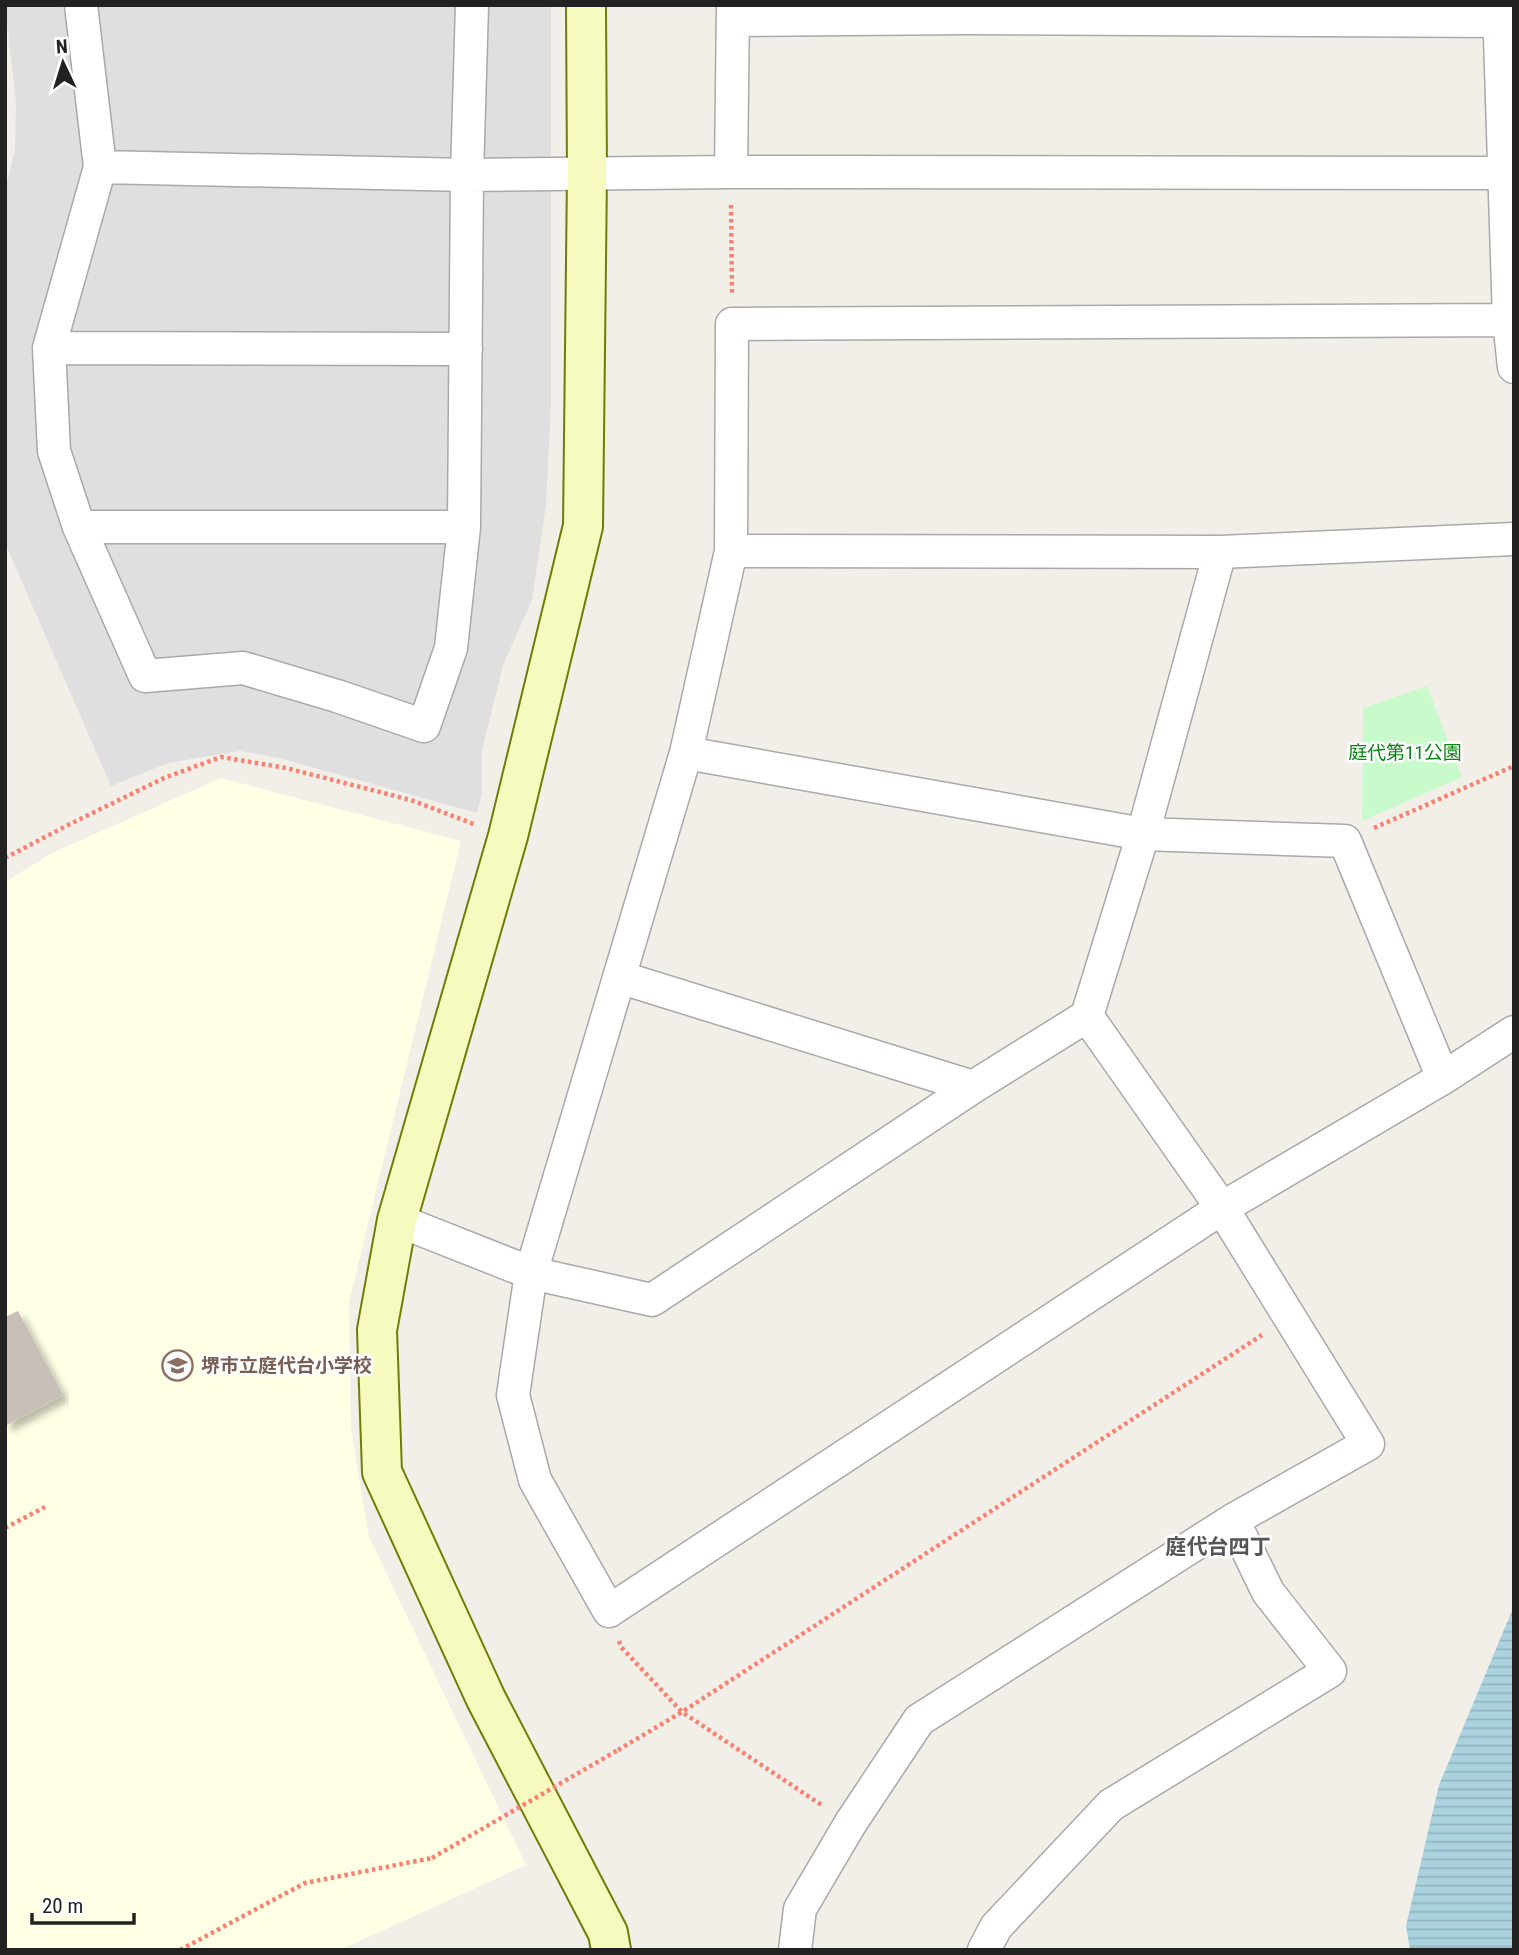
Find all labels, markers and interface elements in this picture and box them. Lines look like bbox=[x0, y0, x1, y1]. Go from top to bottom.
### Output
north arrow bbox=[28, 28, 98, 98]
text: N bbox=[55, 35, 68, 58]
park label: 庭代第11公園 bbox=[1348, 741, 1462, 764]
school or university icon: 堺市立庭代台小学校 bbox=[161, 1348, 195, 1382]
place label: 堺市立庭代台小学校 bbox=[201, 1354, 372, 1377]
district label: 庭代台四丁 bbox=[1166, 1535, 1271, 1559]
scale bar bbox=[32, 1882, 133, 1926]
text: 20 m bbox=[42, 1894, 83, 1918]

